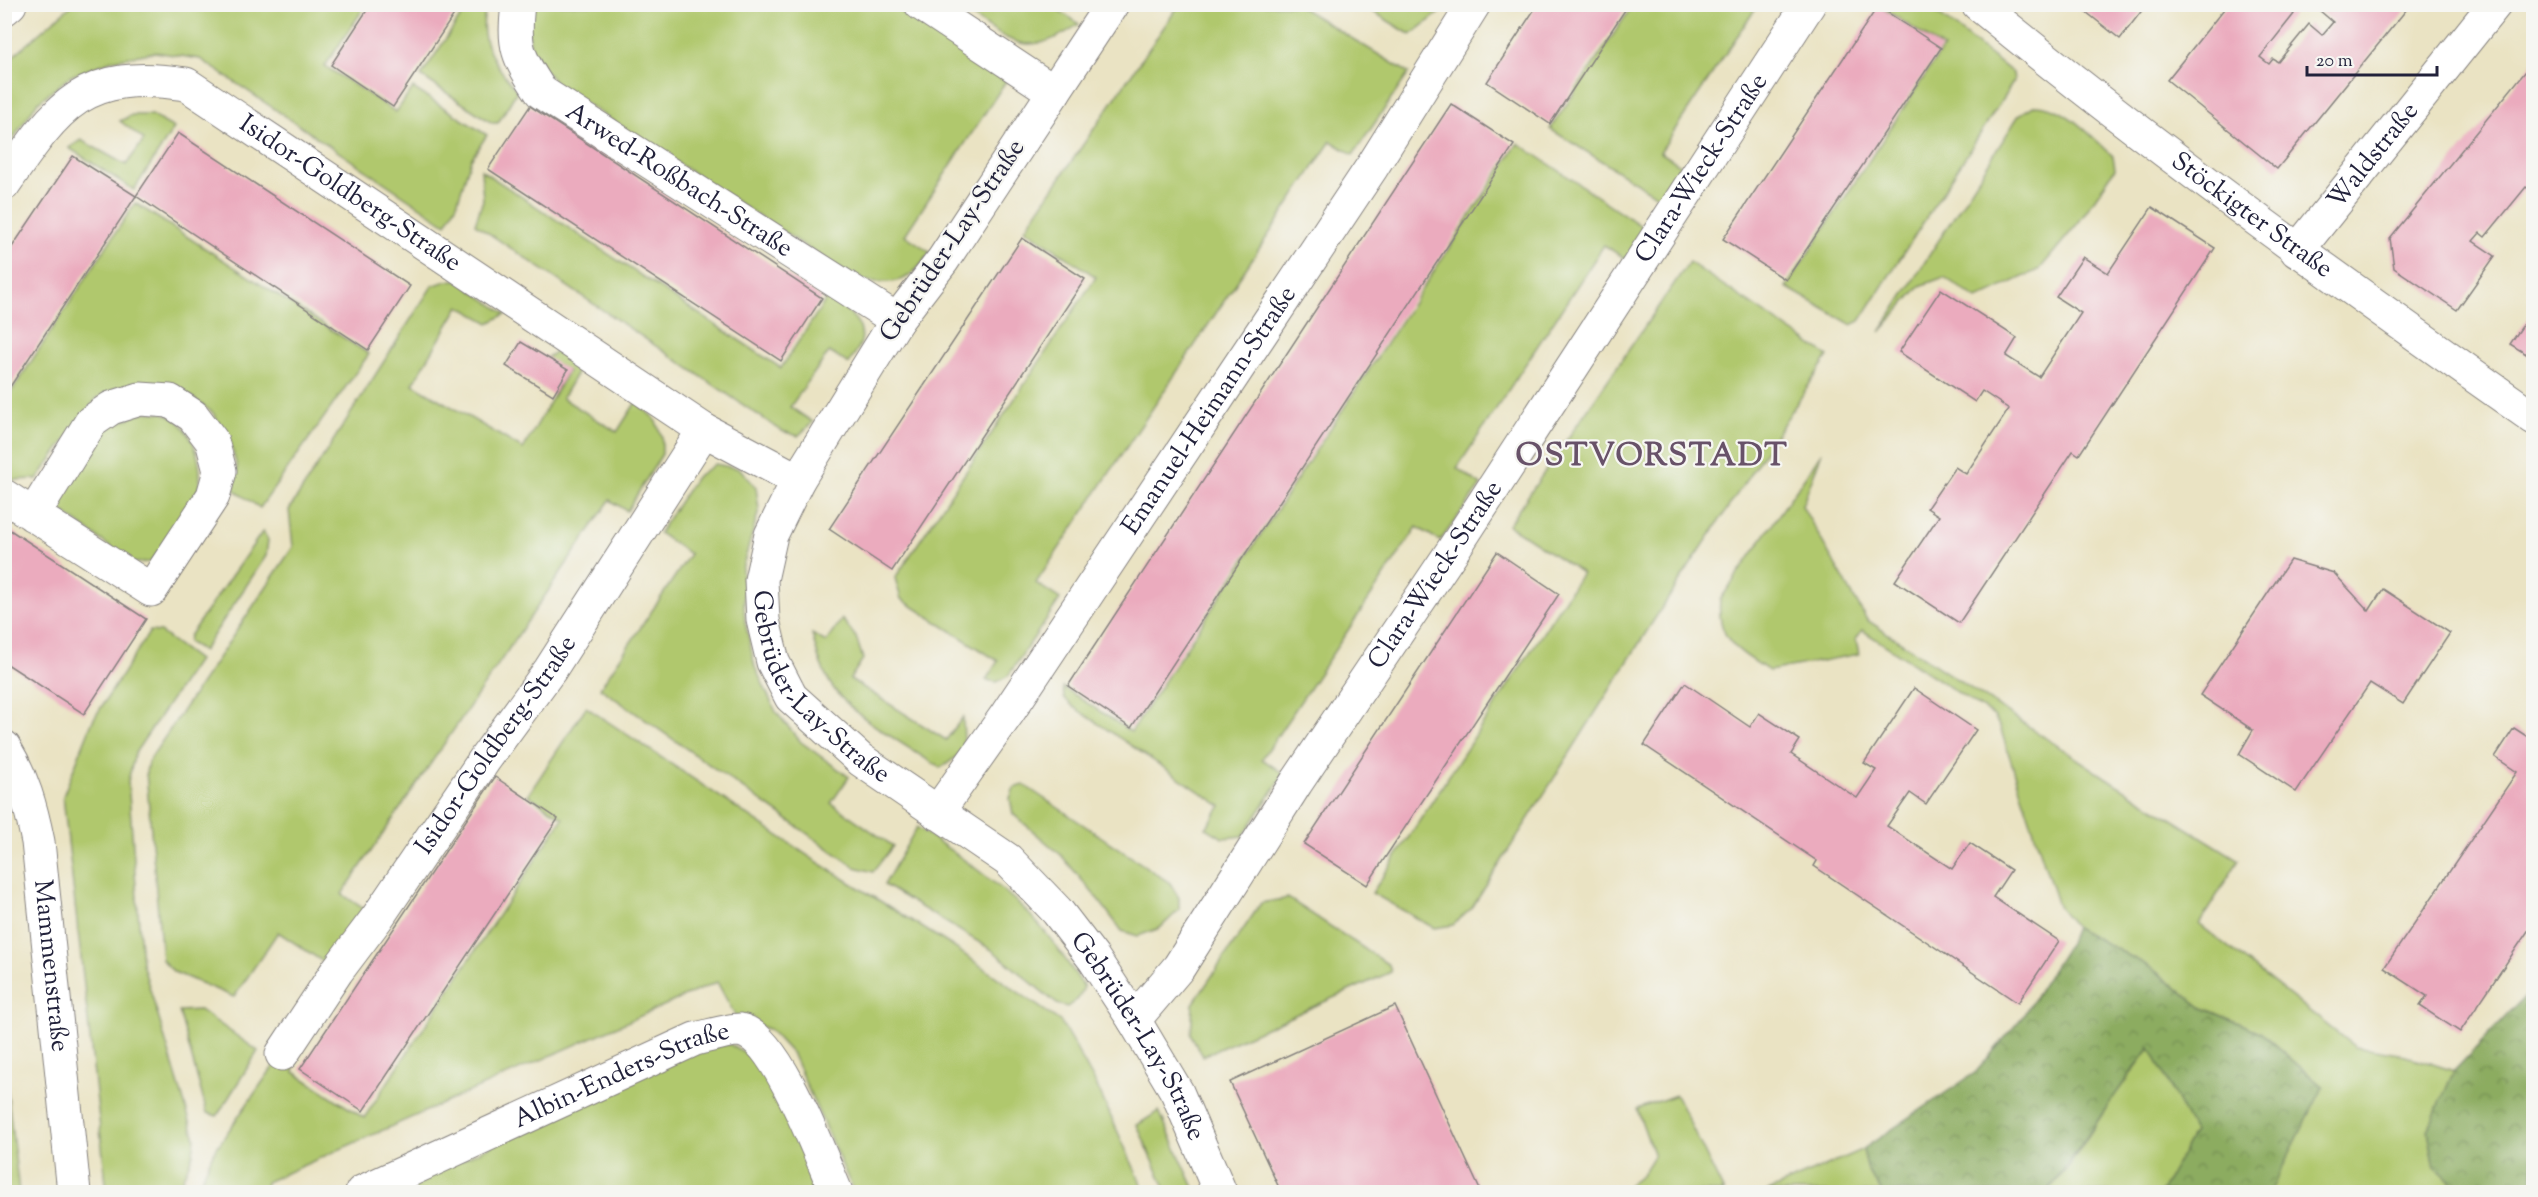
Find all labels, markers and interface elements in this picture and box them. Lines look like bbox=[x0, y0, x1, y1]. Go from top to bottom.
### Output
scale bar bbox=[2307, 39, 2438, 77]
text: 20 m bbox=[2316, 49, 2353, 75]
street label: Clara-Wieck-Straße bbox=[1626, 66, 1777, 271]
street label: Arwed-Roßbach-Straße bbox=[558, 94, 800, 267]
street label: Waldstraße bbox=[2319, 94, 2428, 217]
street label: Isidor-Goldberg-Straße bbox=[232, 106, 468, 281]
street label: Gebrüder-Lay-Straße bbox=[871, 132, 1035, 350]
street label: Stöckigter Straße bbox=[2163, 143, 2340, 288]
street label: Emanuel-Heimann-Straße bbox=[1113, 279, 1306, 542]
district label: OSTVORSTADT bbox=[1516, 434, 1788, 480]
street label: Clara-Wieck-Straße bbox=[1359, 473, 1512, 677]
street label: Gebrüder-Lay-Straße bbox=[743, 589, 897, 793]
street label: Isidor-Goldberg-Straße bbox=[407, 628, 586, 862]
street label: Mammenstraße bbox=[23, 878, 78, 1054]
street label: Gebrüder-Lay-Straße bbox=[1061, 924, 1214, 1147]
street label: Albin-Enders-Straße bbox=[508, 1013, 733, 1138]

